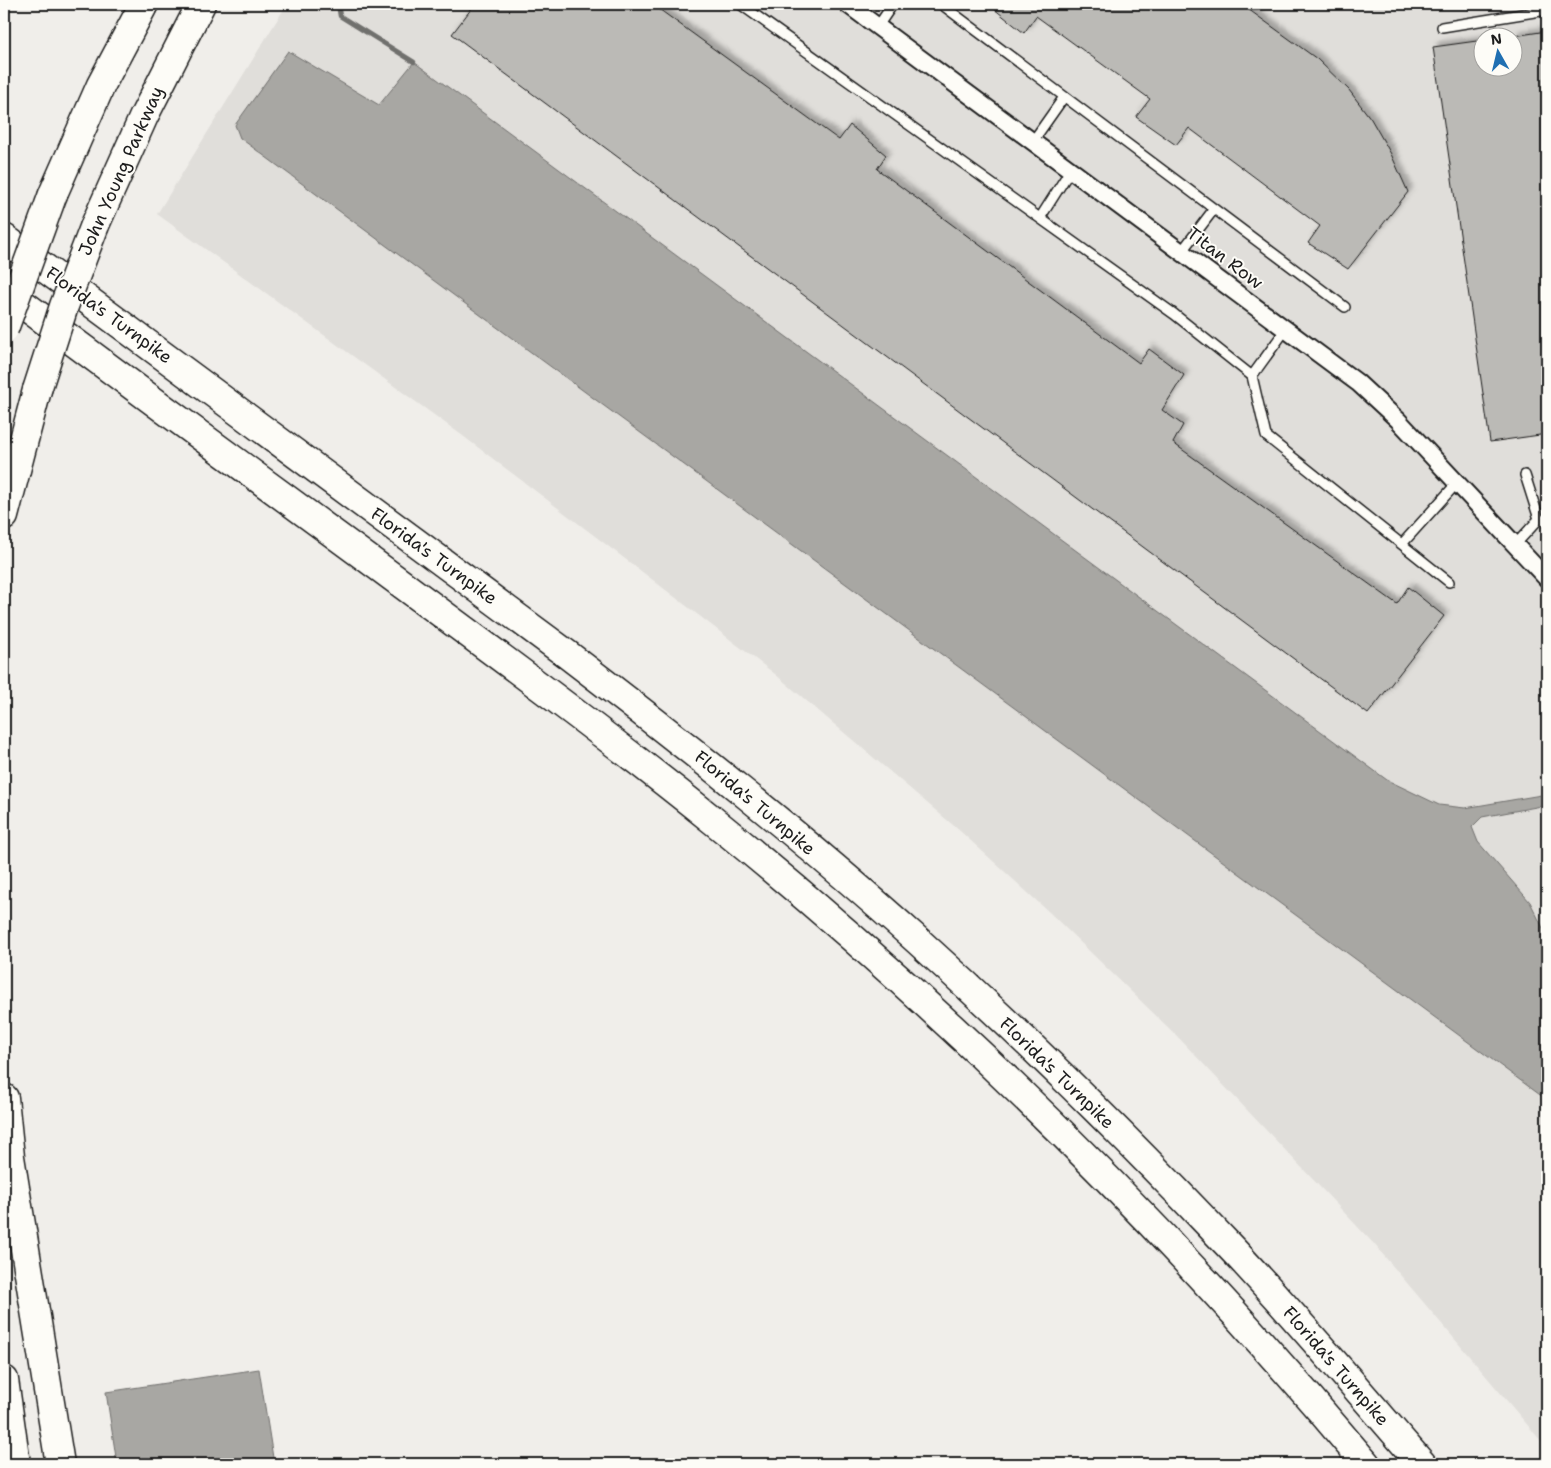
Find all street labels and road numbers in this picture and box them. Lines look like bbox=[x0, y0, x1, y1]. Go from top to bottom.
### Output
street label: John Young Parkway bbox=[73, 83, 169, 259]
street label: Titan Row bbox=[1182, 221, 1268, 295]
street label: Florida's Turnpike bbox=[41, 261, 177, 369]
street label: Florida's Turnpike bbox=[366, 502, 502, 610]
street label: Florida's Turnpike bbox=[690, 745, 820, 861]
street label: Florida's Turnpike bbox=[994, 1012, 1120, 1134]
street label: Florida's Turnpike bbox=[1277, 1301, 1395, 1431]

